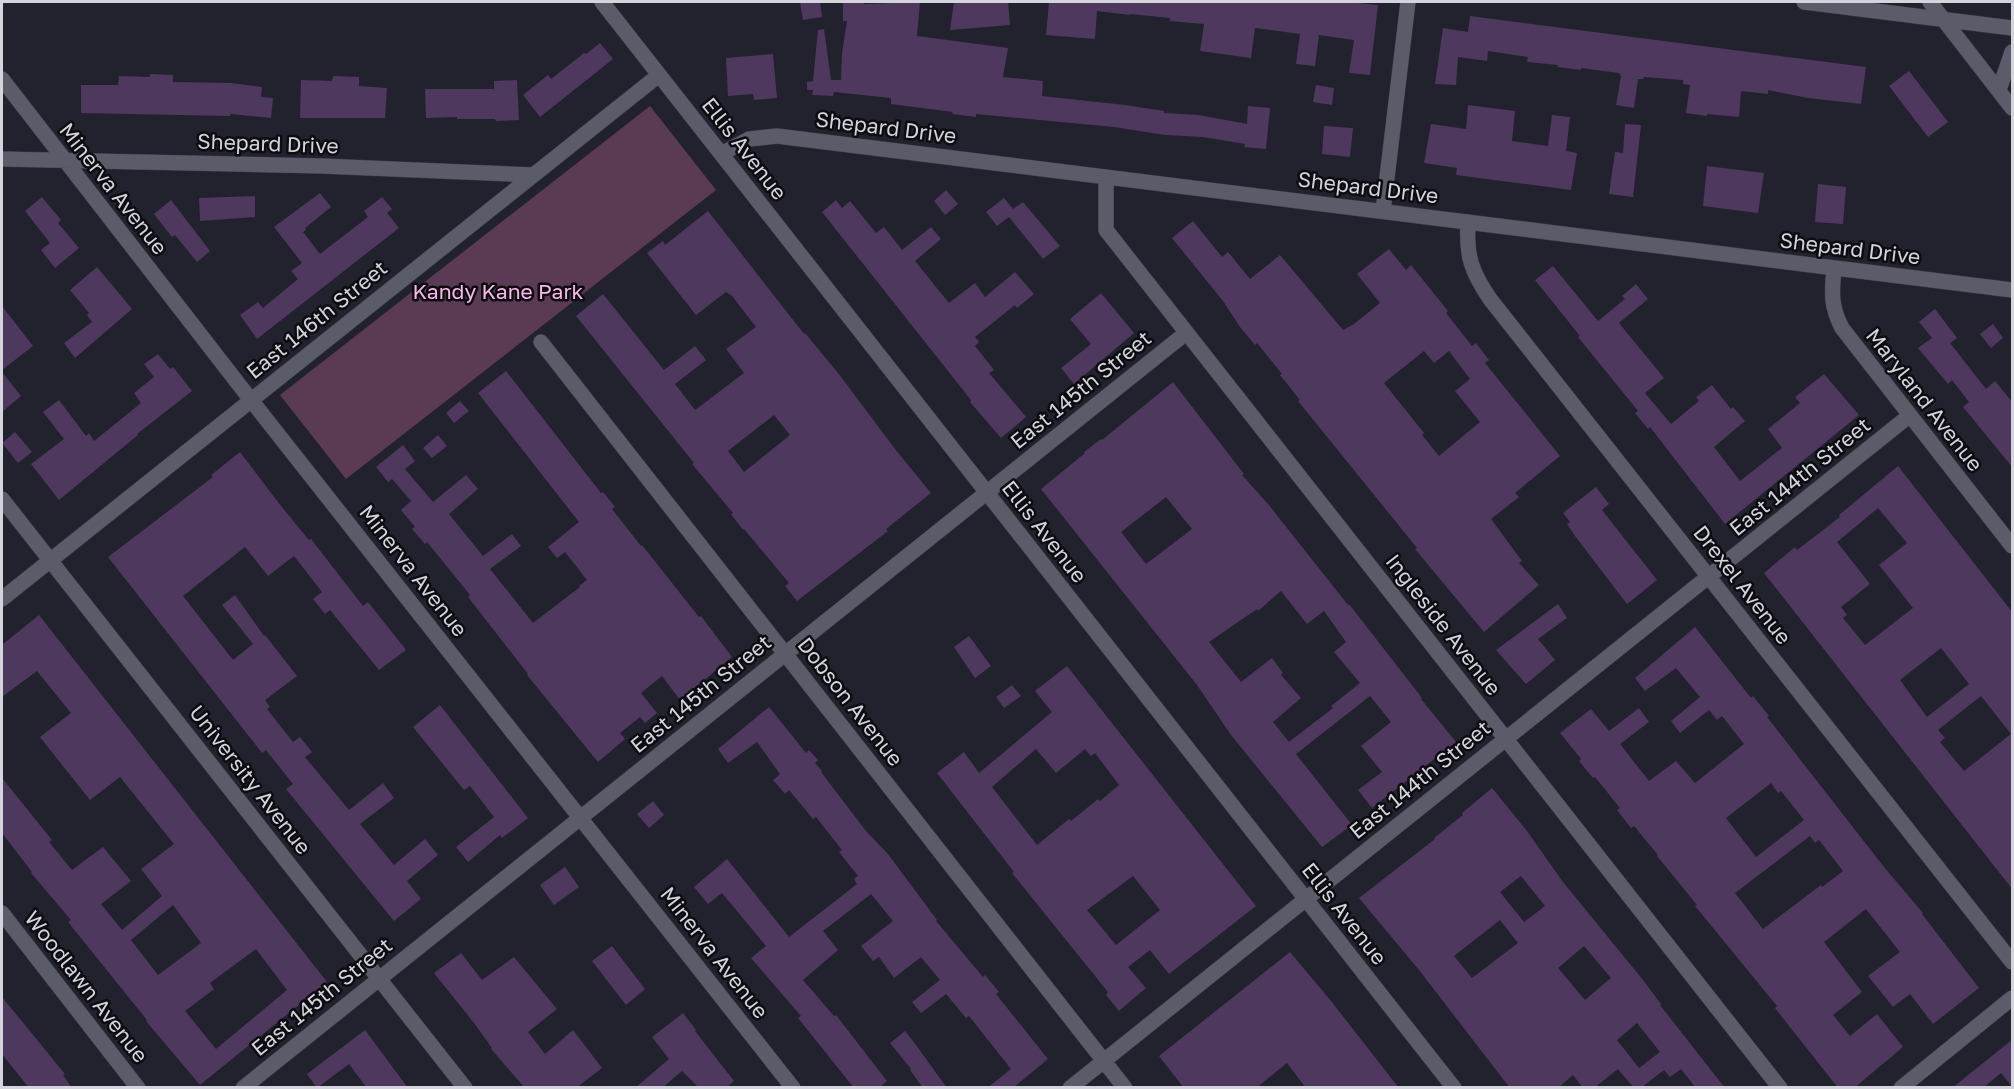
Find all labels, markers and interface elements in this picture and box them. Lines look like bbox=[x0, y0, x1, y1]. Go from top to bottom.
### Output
street label: Ellis Avenue bbox=[697, 92, 793, 205]
street label: Shepard Drive bbox=[814, 105, 958, 149]
street label: Minerva Avenue bbox=[54, 117, 173, 259]
street label: Shepard Drive bbox=[197, 128, 339, 158]
street label: Shepard Drive bbox=[1296, 165, 1440, 209]
street label: Shepard Drive bbox=[1778, 226, 1922, 270]
street label: East 146th Street bbox=[241, 254, 392, 384]
park label: Kandy Kane Park bbox=[413, 278, 584, 304]
street label: Maryland Avenue bbox=[1861, 323, 1989, 476]
street label: East 145th Street bbox=[1005, 325, 1156, 454]
street label: East 144th Street bbox=[1724, 411, 1875, 541]
street label: Ellis Avenue bbox=[997, 475, 1093, 588]
street label: Minerva Avenue bbox=[354, 499, 473, 641]
street label: Drexel Avenue bbox=[1688, 520, 1797, 649]
street label: Ingleside Avenue bbox=[1380, 548, 1507, 700]
street label: East 145th Street bbox=[625, 629, 776, 758]
street label: Dobson Avenue bbox=[792, 632, 909, 771]
street label: University Avenue bbox=[184, 700, 317, 859]
street label: East 144th Street bbox=[1344, 714, 1495, 844]
street label: Ellis Avenue bbox=[1297, 857, 1393, 970]
street label: Minerva Avenue bbox=[655, 881, 774, 1023]
street label: Woodlawn Avenue bbox=[20, 905, 154, 1067]
street label: East 145th Street bbox=[246, 932, 397, 1061]

